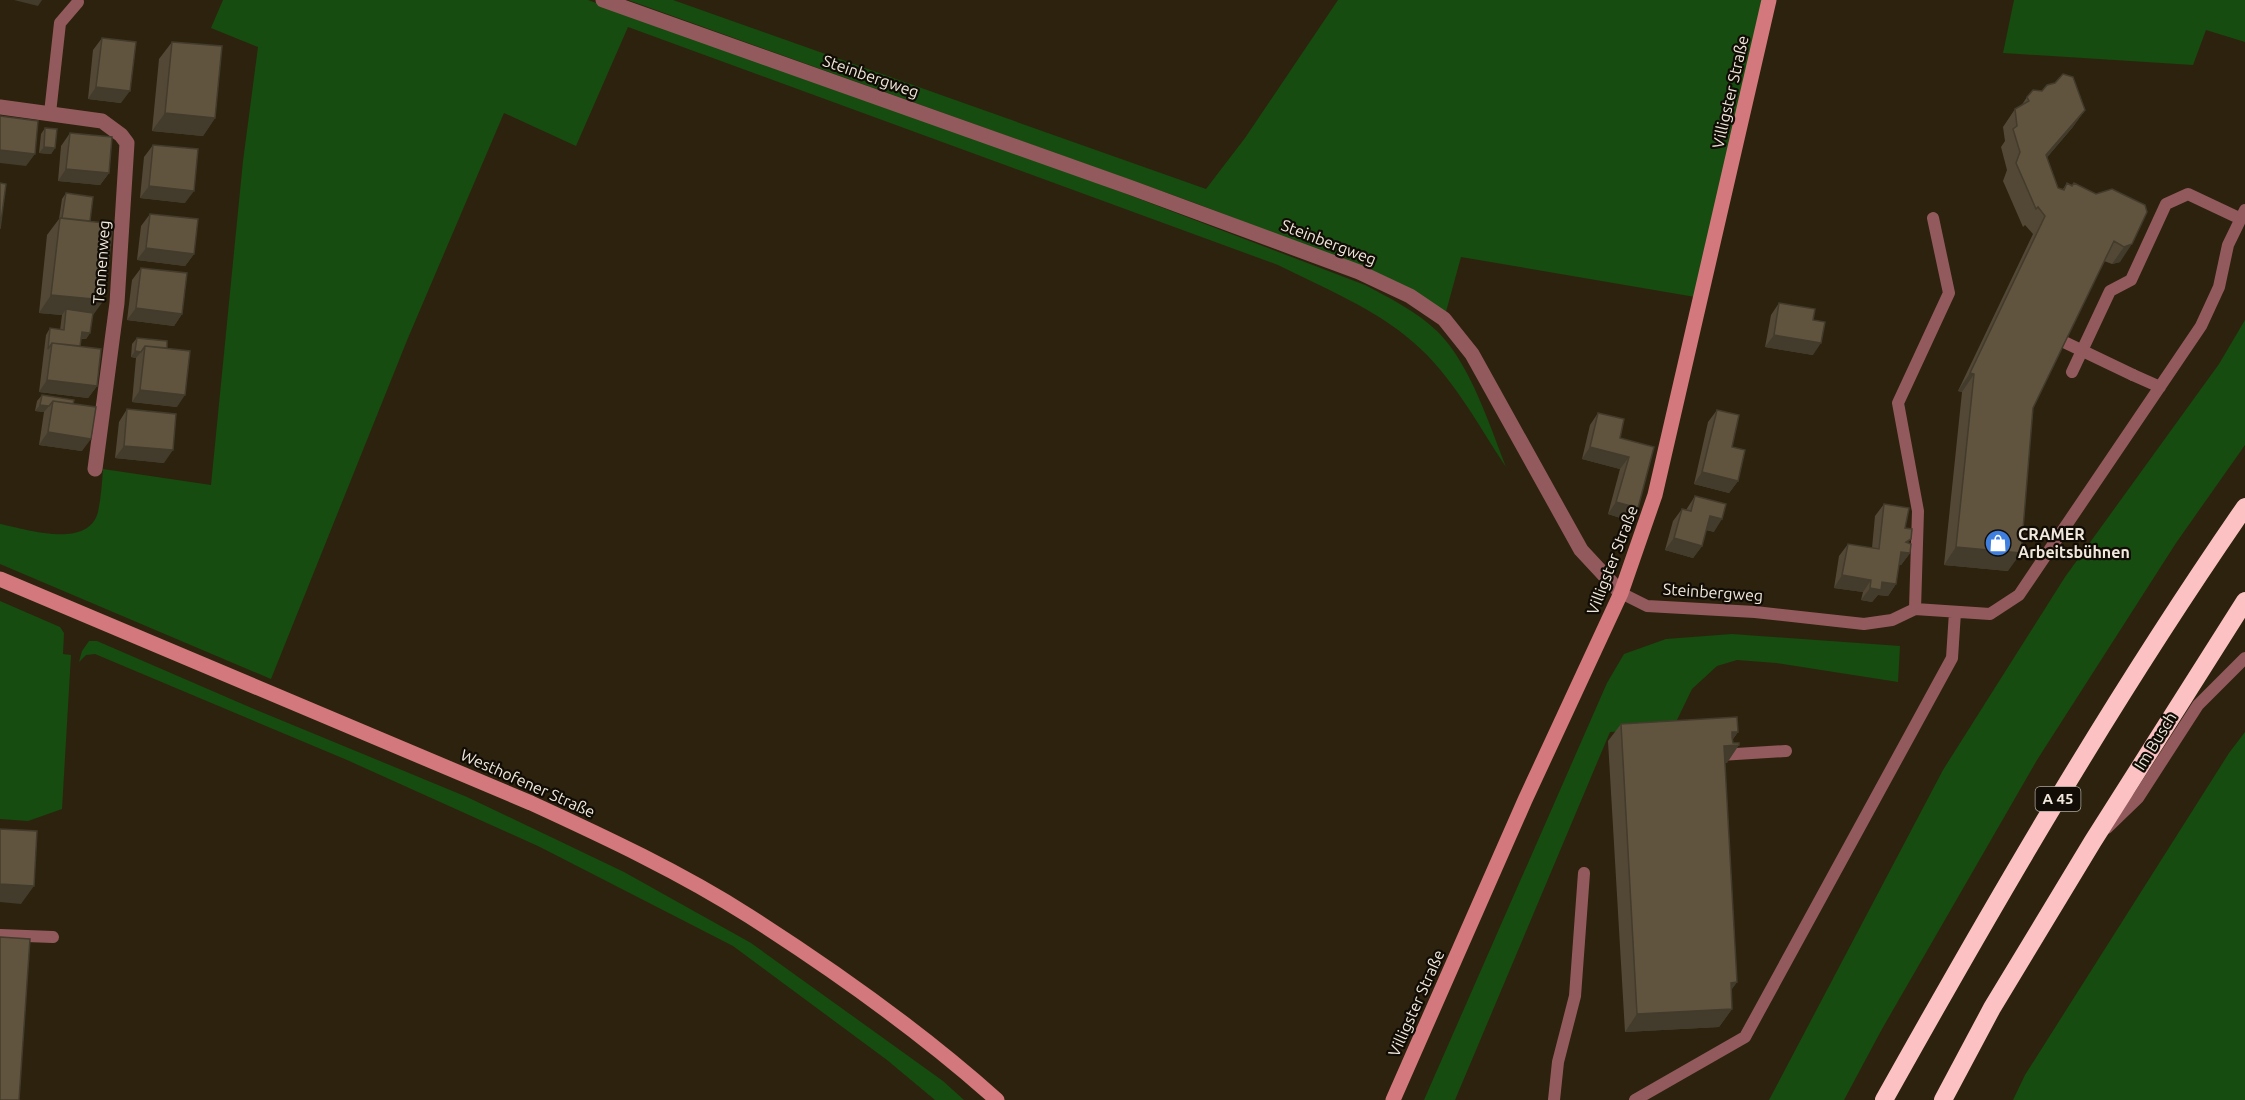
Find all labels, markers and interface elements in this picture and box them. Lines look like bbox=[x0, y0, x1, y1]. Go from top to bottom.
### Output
street label: Villigster Straße bbox=[1708, 34, 1752, 150]
street label: Steinbergweg bbox=[821, 51, 921, 101]
street label: Steinbergweg bbox=[1279, 216, 1379, 268]
street label: Tennenweg bbox=[89, 220, 113, 304]
street label: Villigster Straße bbox=[1583, 503, 1641, 617]
place label: CRAMER Arbeitsbühnen bbox=[2018, 525, 2130, 561]
shop icon: CRAMER Arbeitsbühnen bbox=[1983, 528, 2013, 558]
street label: Steinbergweg bbox=[1662, 580, 1764, 604]
street label: Im Busch bbox=[2130, 709, 2180, 773]
street label: Westhofener Straße bbox=[458, 745, 598, 821]
road number: A 45 bbox=[2036, 787, 2080, 811]
street label: Villigster Straße bbox=[1384, 947, 1448, 1059]

